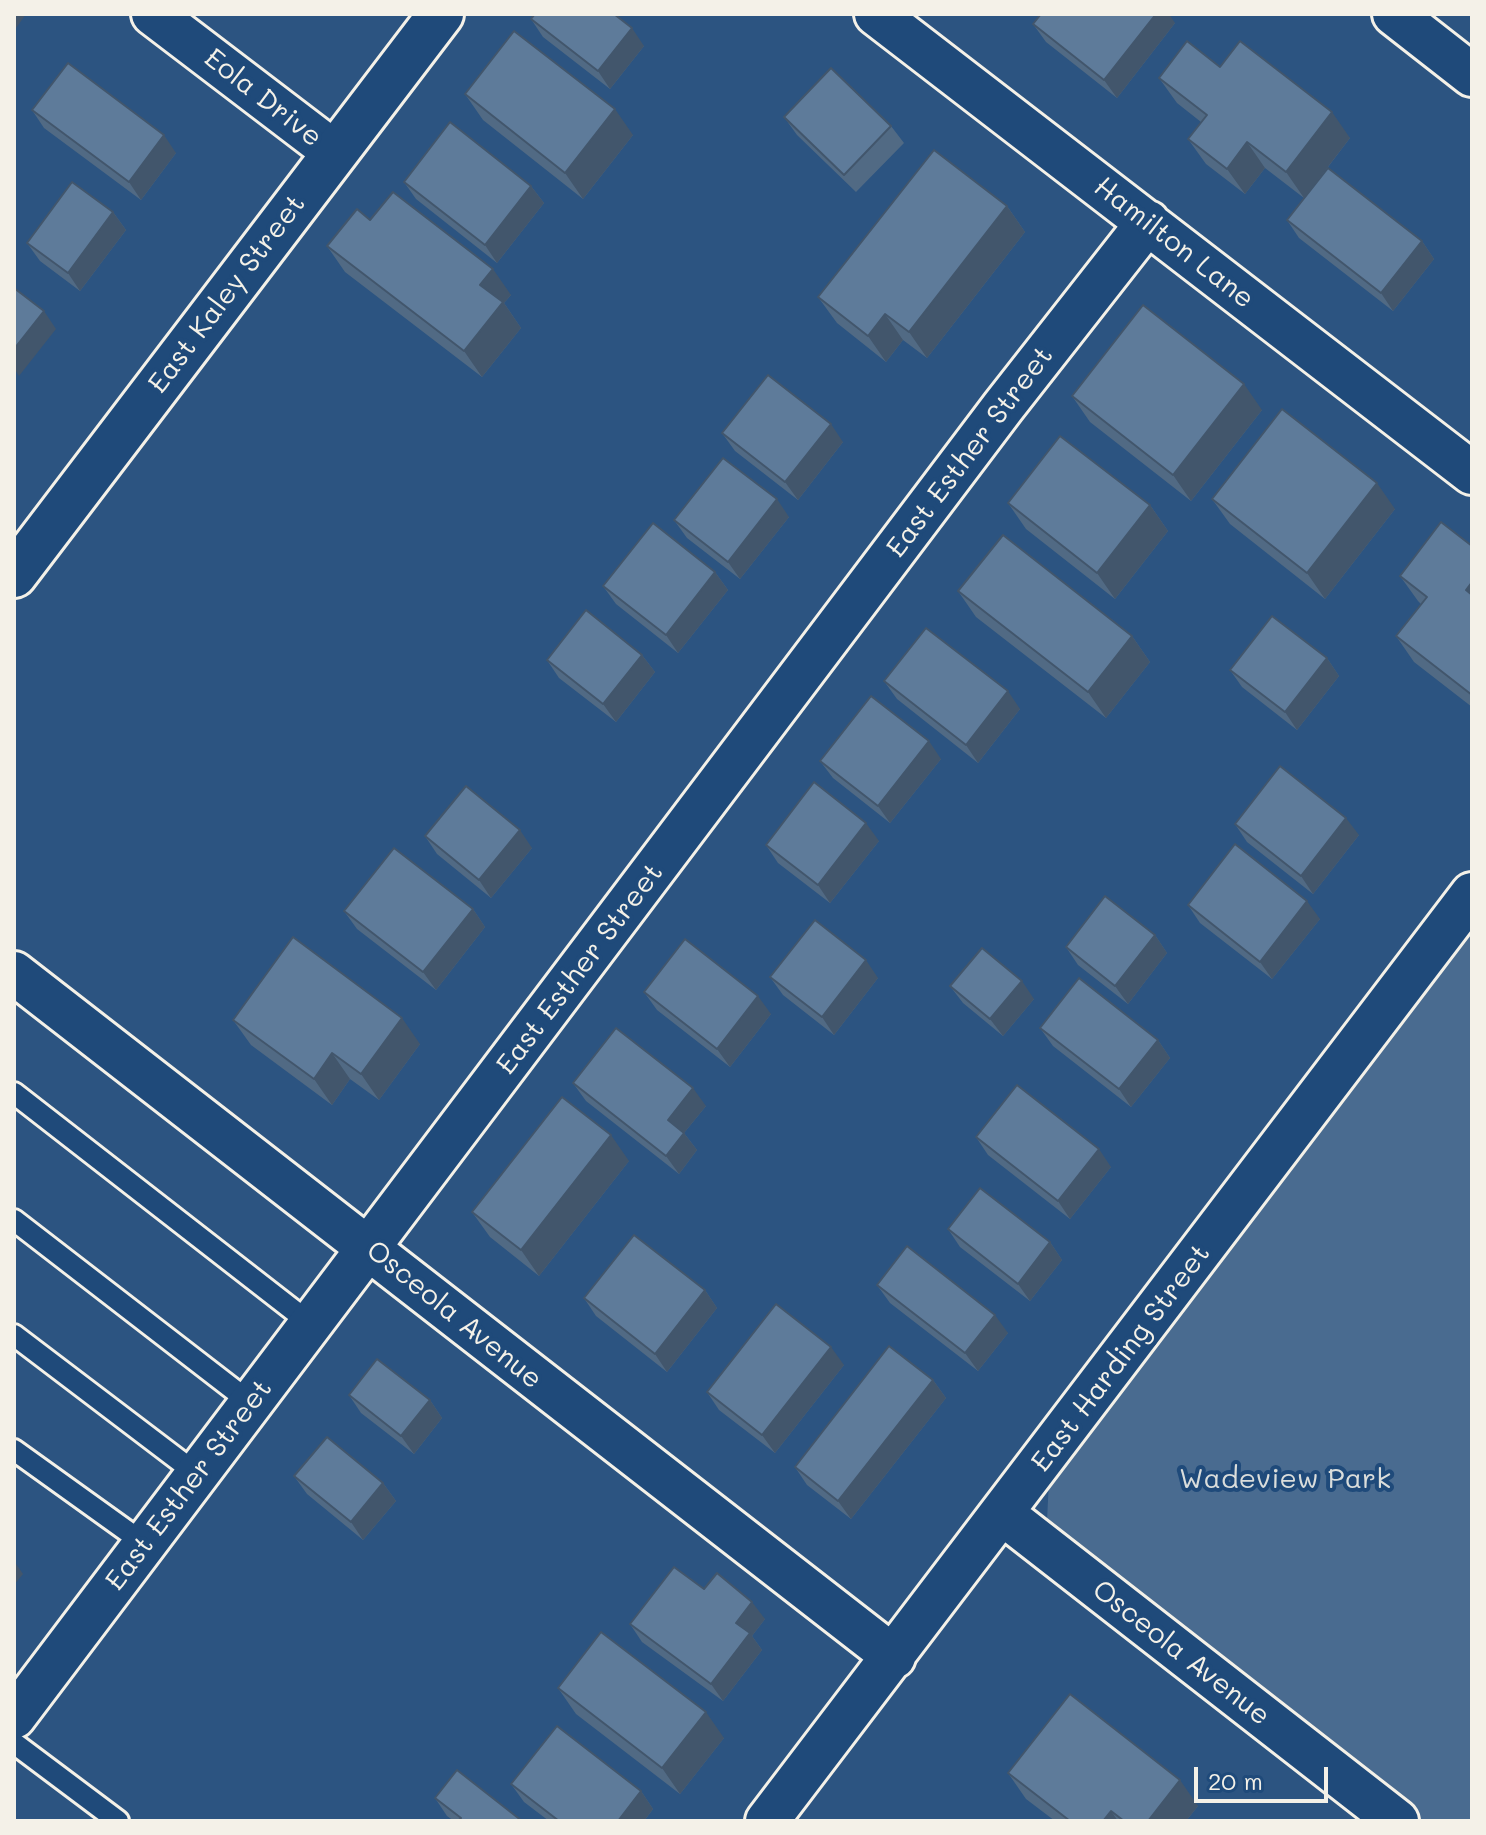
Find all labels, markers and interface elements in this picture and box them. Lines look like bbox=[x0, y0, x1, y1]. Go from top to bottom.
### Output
street label: Eola Drive bbox=[197, 42, 329, 154]
street label: Hamilton Lane bbox=[1087, 170, 1261, 316]
street label: East Kaley Street bbox=[141, 188, 313, 400]
street label: East Esther Street bbox=[880, 340, 1060, 564]
street label: East Esther Street bbox=[490, 857, 670, 1081]
street label: Osceola Avenue bbox=[359, 1234, 549, 1396]
street label: East Harding Street bbox=[1025, 1238, 1217, 1478]
street label: East Esther Street bbox=[99, 1373, 279, 1597]
park label: Wadeview Park bbox=[1179, 1462, 1391, 1496]
street label: Osceola Avenue bbox=[1085, 1573, 1277, 1733]
scale bar bbox=[1198, 1751, 1332, 1801]
text: 20 m bbox=[1208, 1765, 1263, 1796]

